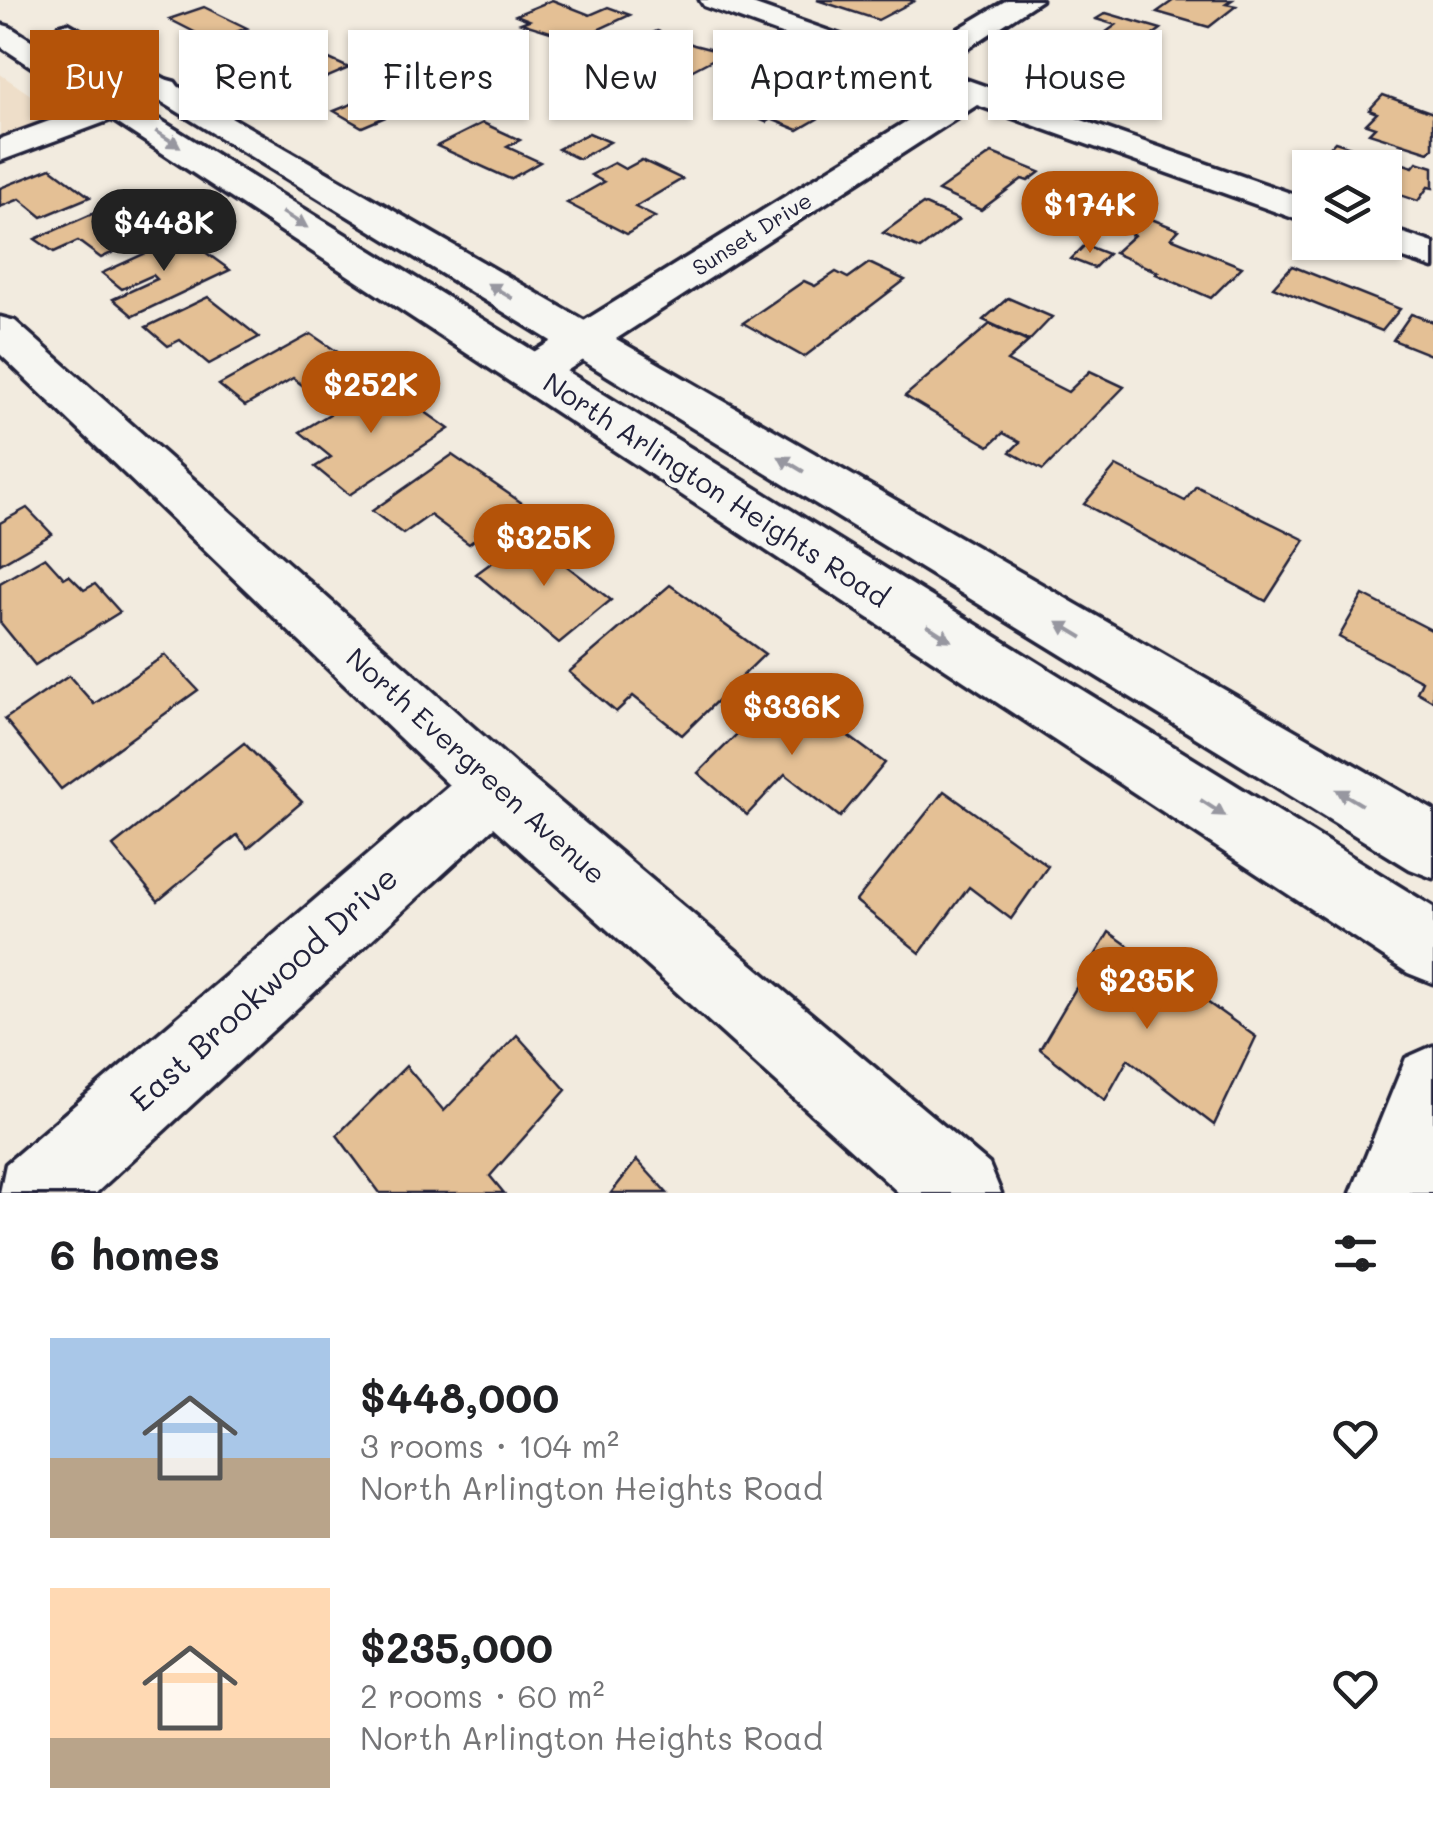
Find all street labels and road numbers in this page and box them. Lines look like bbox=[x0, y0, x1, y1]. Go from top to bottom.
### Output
street label: Sunset Drive bbox=[686, 185, 817, 282]
street label: North Arlington Heights Road bbox=[537, 364, 896, 615]
street label: North Evergreen Avenue bbox=[339, 639, 614, 891]
street label: East Brookwood Drive bbox=[120, 856, 406, 1119]

